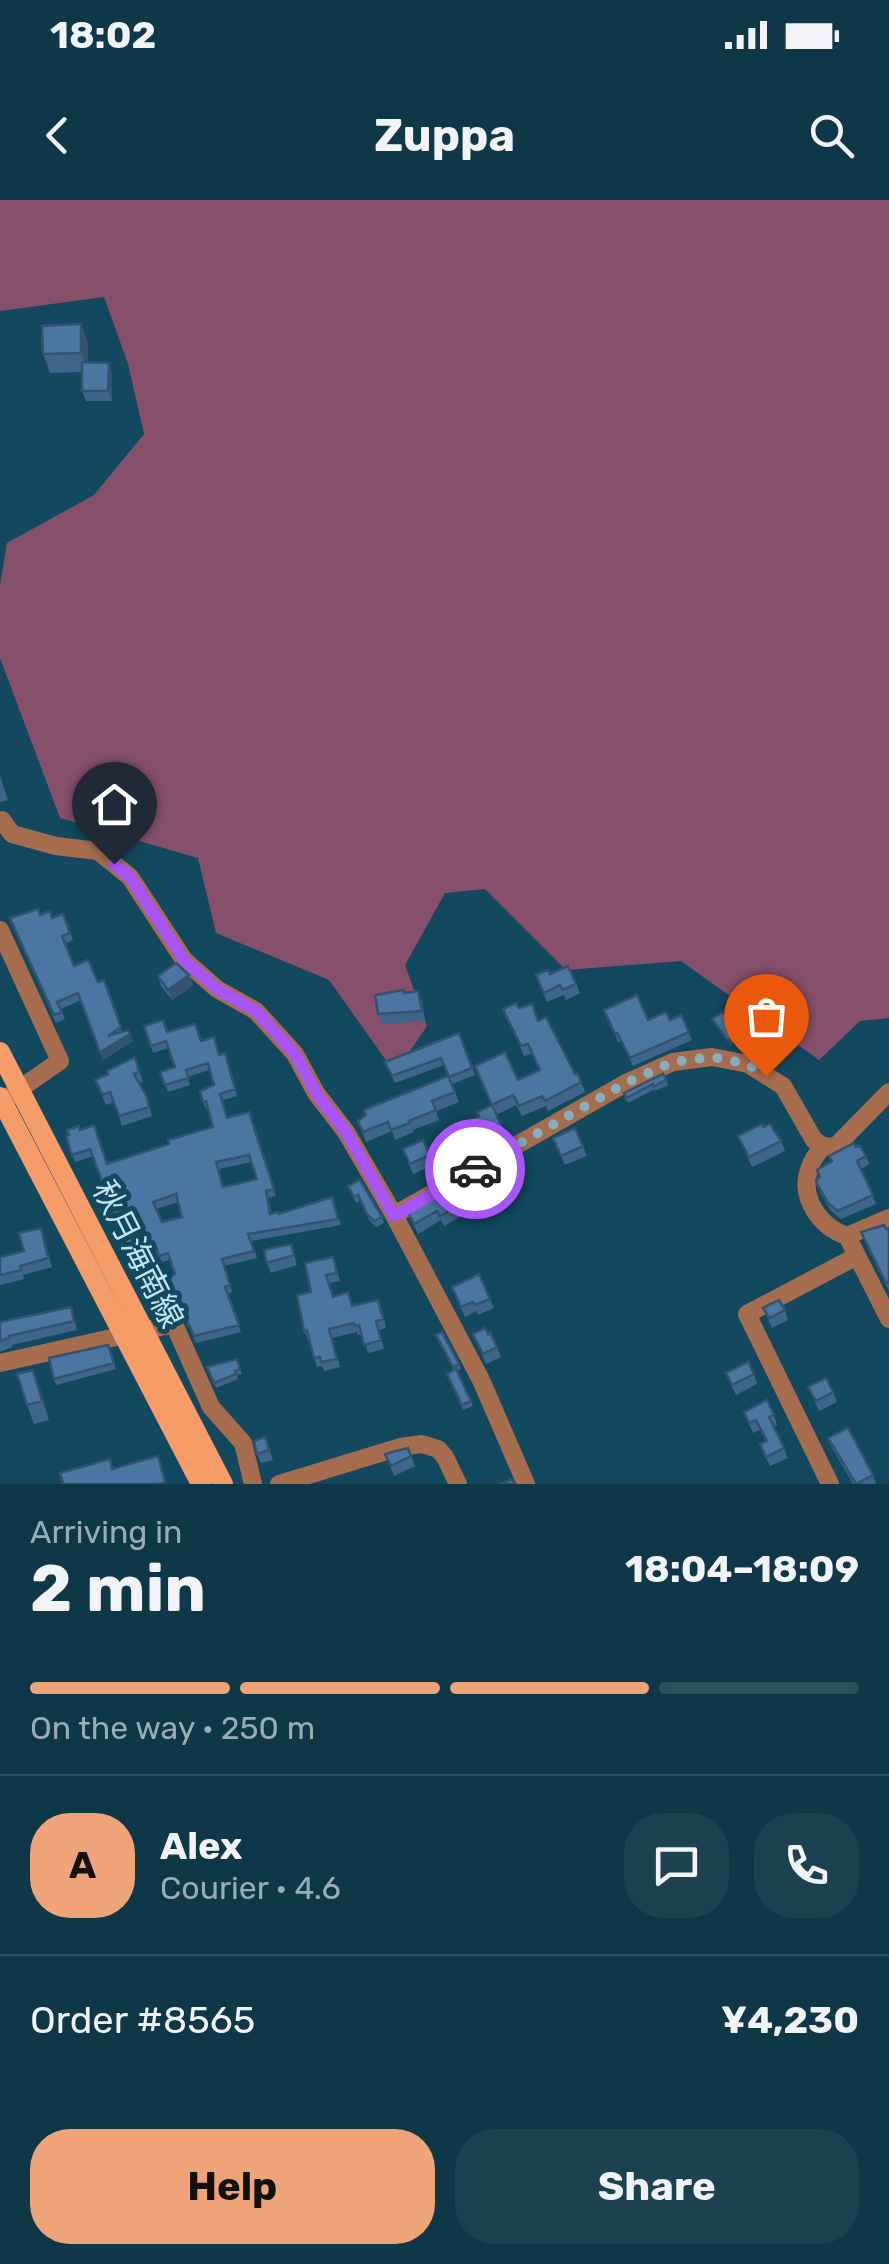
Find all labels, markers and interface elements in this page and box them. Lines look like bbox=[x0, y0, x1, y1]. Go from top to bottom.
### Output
text: 18:02 bbox=[50, 12, 156, 58]
icon: back bbox=[30, 108, 85, 163]
icon: search bbox=[804, 108, 859, 163]
text: Zuppa bbox=[374, 109, 515, 162]
pin bbox=[72, 762, 157, 865]
icon: home bbox=[87, 777, 142, 832]
pin bbox=[724, 974, 809, 1077]
icon: bag bbox=[739, 989, 794, 1044]
courier bbox=[425, 1119, 525, 1219]
icon: car bbox=[448, 1142, 503, 1197]
street label: 秋月海南線 bbox=[85, 1174, 191, 1334]
text: Arriving in bbox=[30, 1513, 182, 1551]
text: 18:04–18:09 bbox=[625, 1546, 859, 1592]
text: 2 min bbox=[30, 1550, 206, 1627]
text: On the way · 250 m bbox=[30, 1709, 315, 1747]
button: chat bbox=[624, 1813, 729, 1918]
button: phone bbox=[754, 1813, 859, 1918]
text: Alex bbox=[160, 1823, 242, 1869]
text: A bbox=[69, 1842, 96, 1888]
text: Courier · 4.6 bbox=[160, 1869, 341, 1907]
text: Order #8565 bbox=[30, 1997, 255, 2043]
text: ¥4,230 bbox=[721, 1997, 859, 2043]
button: Help bbox=[30, 2129, 435, 2244]
button: Share bbox=[455, 2129, 859, 2244]

